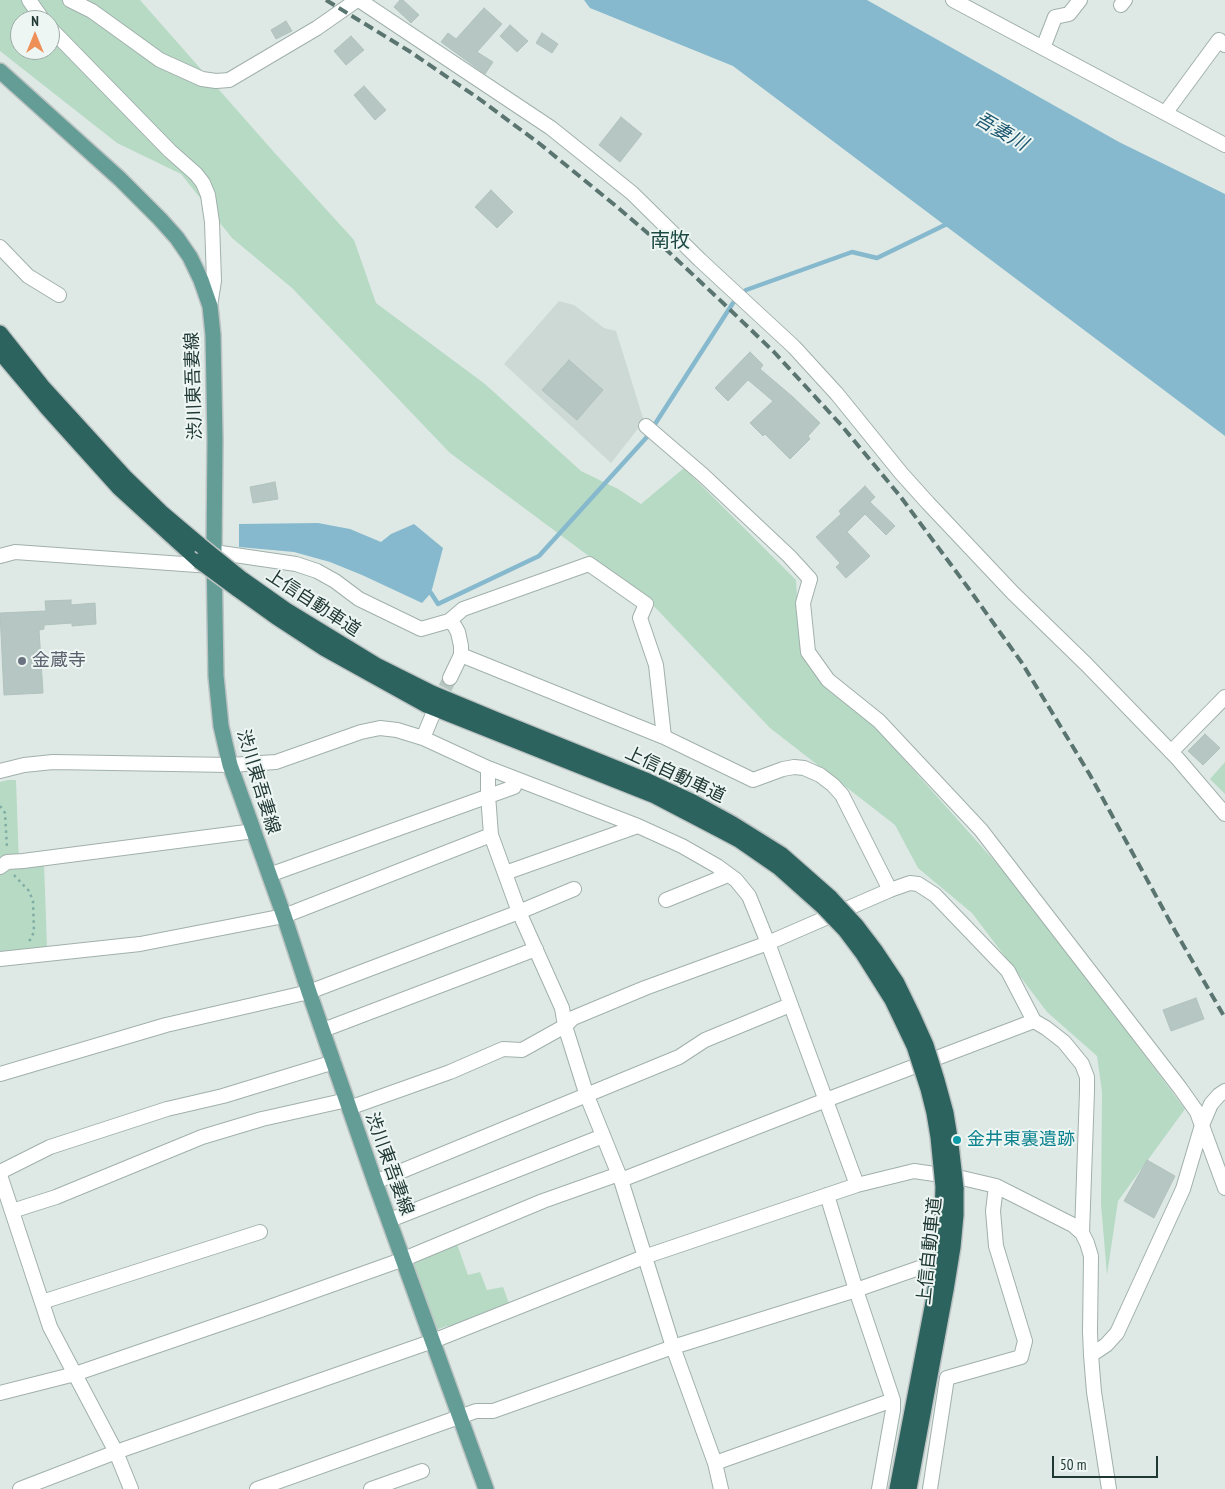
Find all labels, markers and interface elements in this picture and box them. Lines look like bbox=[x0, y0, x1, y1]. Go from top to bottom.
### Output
north arrow bbox=[10, 10, 60, 60]
text: N bbox=[31, 12, 39, 30]
water label: 吾妻川 bbox=[971, 108, 1031, 156]
district label: 南牧 bbox=[650, 229, 690, 253]
street label: 渋川東吾妻線 bbox=[181, 332, 207, 440]
street label: 上信自動車道 bbox=[262, 565, 364, 641]
place label: 金蔵寺 bbox=[32, 650, 86, 672]
marker: 金蔵寺 bbox=[16, 655, 28, 667]
street label: 渋川東吾妻線 bbox=[232, 727, 284, 837]
street label: 上信自動車道 bbox=[621, 742, 729, 808]
street label: 渋川東吾妻線 bbox=[360, 1110, 418, 1218]
place label: 金井東裏遺跡 bbox=[967, 1129, 1075, 1151]
marker: 金井東裏遺跡 bbox=[951, 1134, 963, 1146]
street label: 上信自動車道 bbox=[914, 1196, 946, 1306]
scale bar bbox=[1055, 1446, 1161, 1478]
text: 50 m bbox=[1060, 1455, 1086, 1474]

